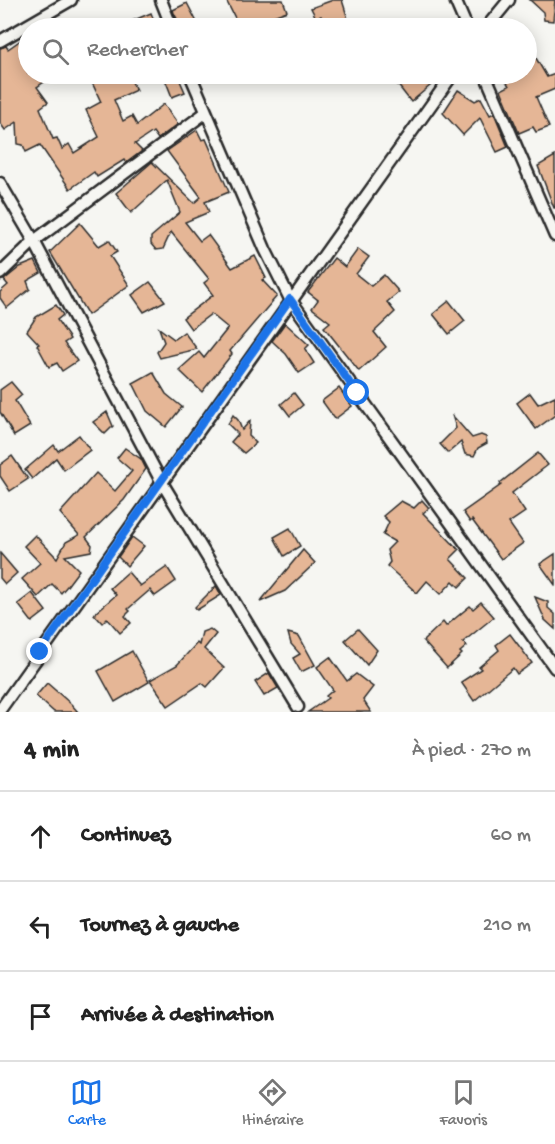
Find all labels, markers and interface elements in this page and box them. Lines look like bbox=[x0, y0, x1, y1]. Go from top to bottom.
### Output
search box bbox=[18, 18, 537, 84]
icon: search bbox=[39, 35, 72, 68]
text: Rechercher bbox=[87, 38, 187, 64]
route start bbox=[343, 379, 369, 405]
route end bbox=[26, 638, 52, 664]
text: 4 min bbox=[24, 736, 79, 767]
text: À pied · 270 m bbox=[412, 740, 531, 763]
icon: ahead bbox=[24, 820, 57, 853]
text: Continuez bbox=[81, 823, 170, 849]
text: 60 m bbox=[491, 825, 531, 848]
icon: left bbox=[24, 910, 57, 943]
text: Tournez à gauche bbox=[81, 913, 239, 939]
text: 210 m bbox=[483, 915, 531, 938]
icon: arrive bbox=[24, 1000, 57, 1033]
text: Arrivée à destination bbox=[81, 1003, 274, 1029]
tab: Carte bbox=[68, 1076, 106, 1131]
tab: Itinéraire bbox=[242, 1076, 304, 1131]
tab: Favoris bbox=[440, 1076, 487, 1131]

